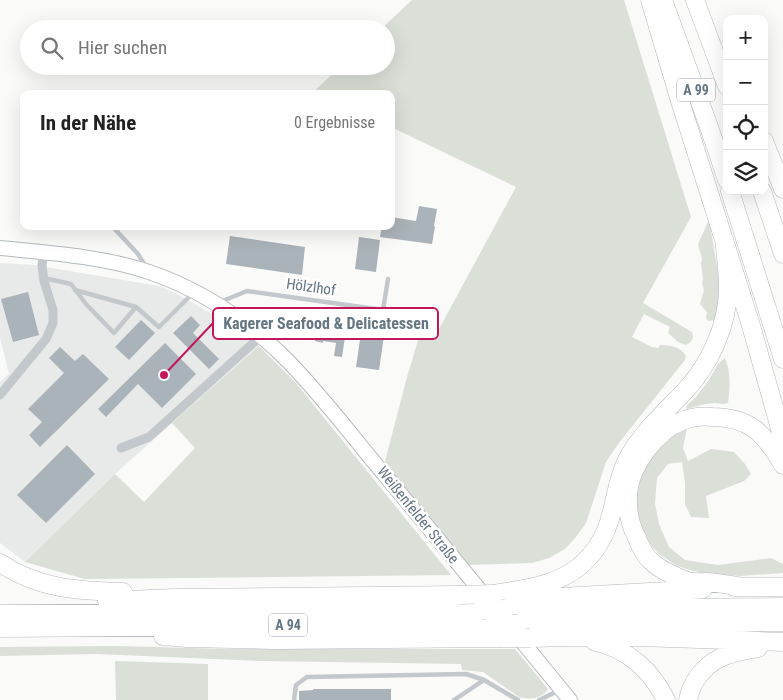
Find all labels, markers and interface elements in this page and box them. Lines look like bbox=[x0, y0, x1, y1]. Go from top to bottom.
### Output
map controls bbox=[723, 15, 768, 195]
button: + bbox=[723, 15, 768, 60]
search box bbox=[20, 20, 395, 75]
icon: search bbox=[38, 34, 66, 62]
text: Hier suchen bbox=[78, 36, 167, 59]
button: − bbox=[723, 60, 768, 105]
road number: A 99 bbox=[677, 78, 715, 102]
button: locate bbox=[723, 105, 768, 150]
text: In der Nähe bbox=[40, 111, 136, 135]
text: 0 Ergebnisse bbox=[294, 113, 375, 132]
button: layers bbox=[723, 150, 768, 195]
street label: Hölzlhof bbox=[285, 275, 337, 299]
callout: Kagerer Seafood & Delicatessen bbox=[213, 308, 438, 339]
text: Kagerer Seafood & Delicatessen bbox=[223, 314, 429, 333]
street label: Weißenfelder Straße bbox=[373, 463, 463, 567]
road number: A 94 bbox=[269, 614, 307, 636]

